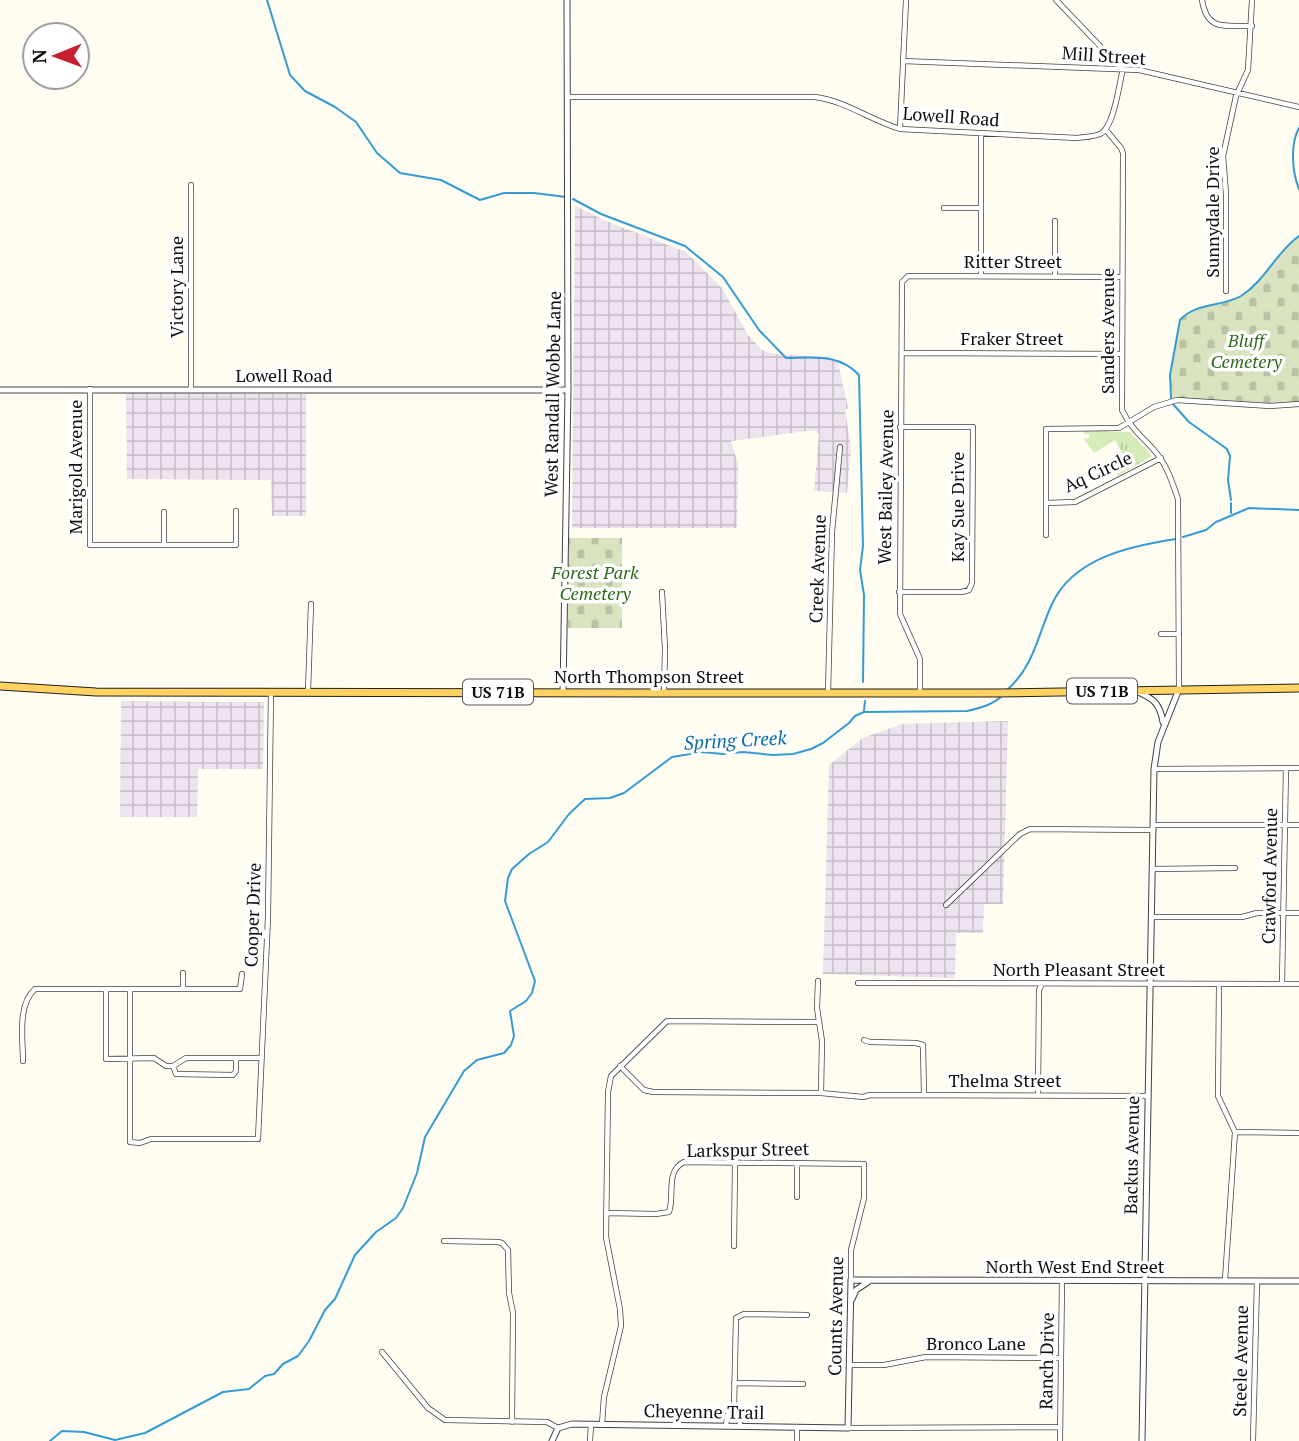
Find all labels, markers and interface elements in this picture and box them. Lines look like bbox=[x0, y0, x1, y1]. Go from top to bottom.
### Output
north arrow bbox=[21, 21, 91, 91]
street label: Mill Street bbox=[1061, 40, 1147, 70]
text: N bbox=[26, 48, 51, 64]
street label: Lowell Road bbox=[902, 101, 1000, 131]
street label: Sunnydale Drive bbox=[1200, 146, 1224, 278]
street label: Victory Lane bbox=[164, 236, 188, 338]
street label: Ritter Street bbox=[964, 249, 1063, 273]
street label: Sanders Avenue bbox=[1095, 268, 1119, 394]
street label: West Randall Wobbe Lane bbox=[538, 291, 566, 497]
street label: Fraker Street bbox=[960, 326, 1064, 350]
park label: Bluff Cemetery bbox=[1210, 328, 1282, 373]
street label: Lowell Road bbox=[236, 363, 332, 387]
street label: Marigold Avenue bbox=[63, 400, 87, 534]
street label: West Bailey Avenue bbox=[872, 409, 898, 565]
street label: Aq Circle bbox=[1060, 445, 1136, 497]
street label: Kay Sue Drive bbox=[945, 452, 969, 562]
street label: Creek Avenue bbox=[803, 514, 831, 624]
park label: Forest Park Cemetery bbox=[550, 560, 639, 605]
street label: North Thompson Street bbox=[554, 664, 744, 688]
road number: US 71B bbox=[1067, 678, 1137, 704]
road number: US 71B bbox=[463, 680, 533, 705]
water label: Spring Creek bbox=[683, 724, 788, 755]
street label: Crawford Avenue bbox=[1256, 808, 1282, 944]
street label: Cooper Drive bbox=[238, 862, 266, 968]
street label: North Pleasant Street bbox=[993, 957, 1166, 981]
street label: Thelma Street bbox=[948, 1068, 1062, 1092]
street label: Backus Avenue bbox=[1118, 1095, 1144, 1215]
street label: Larkspur Street bbox=[686, 1136, 810, 1162]
street label: North West End Street bbox=[986, 1254, 1165, 1278]
street label: Counts Avenue bbox=[822, 1256, 848, 1376]
street label: Steele Avenue bbox=[1227, 1305, 1253, 1417]
street label: Ranch Drive bbox=[1033, 1312, 1059, 1410]
street label: Bronco Lane bbox=[926, 1331, 1026, 1355]
street label: Cheyenne Trail bbox=[643, 1398, 765, 1424]

